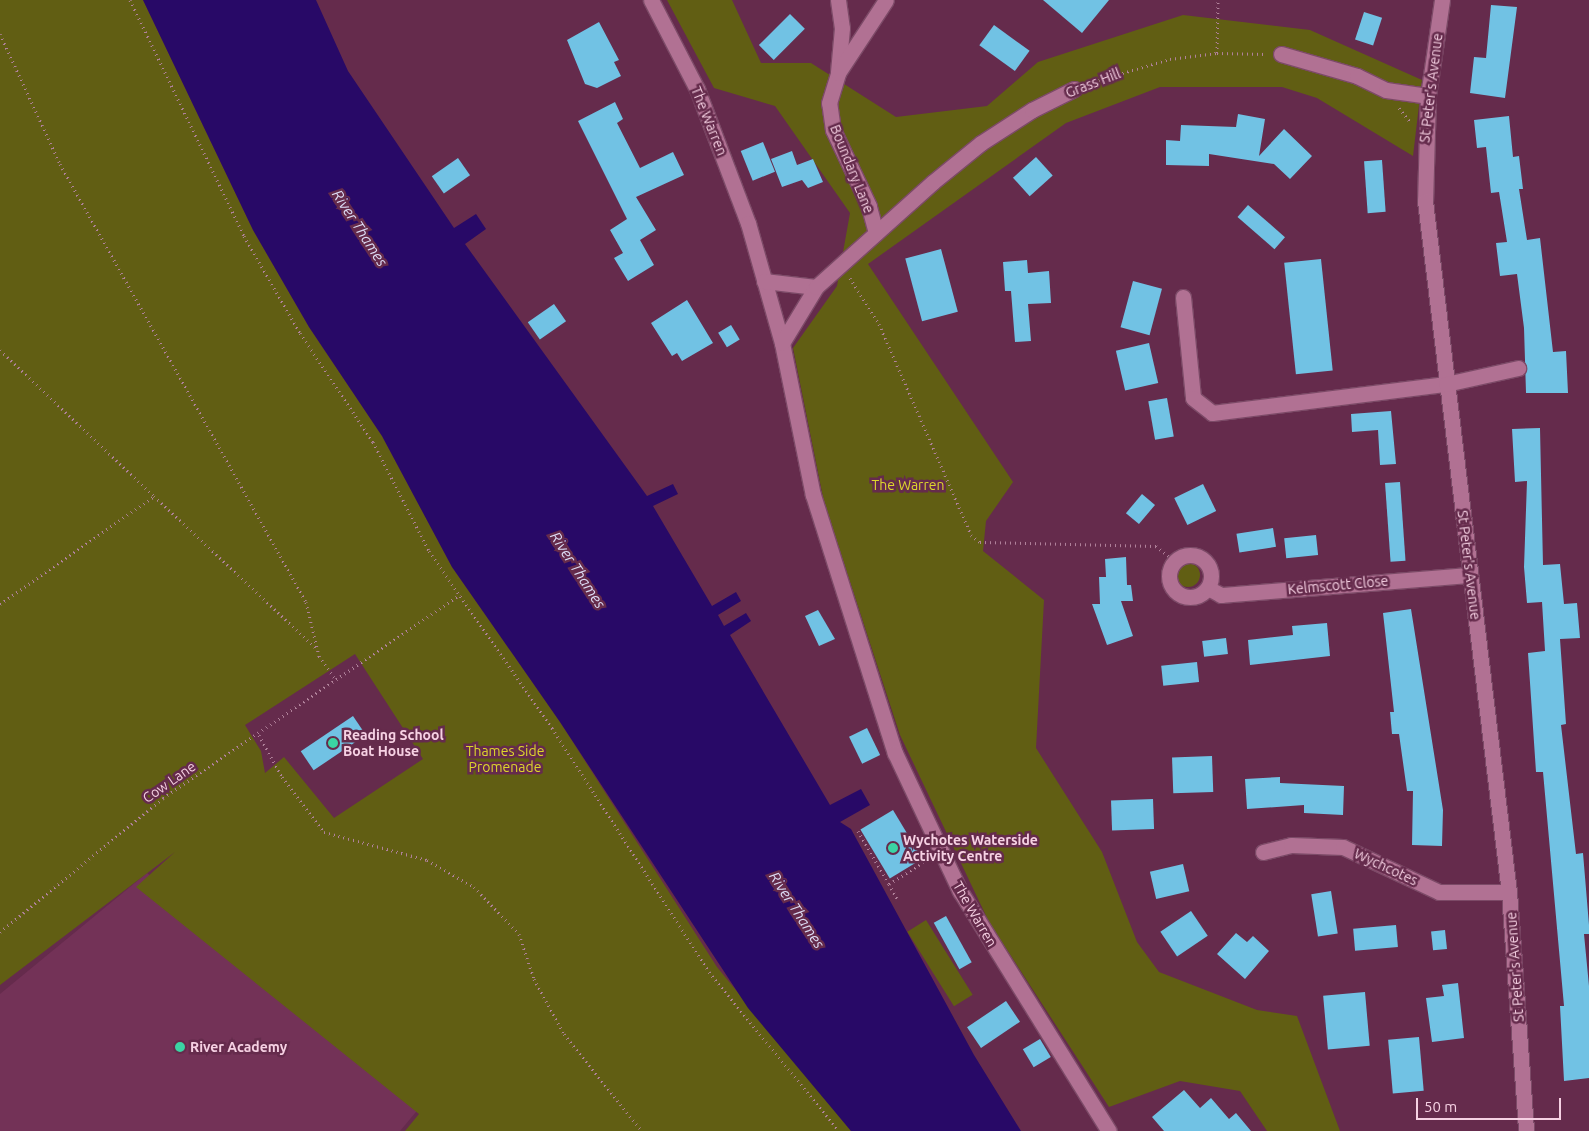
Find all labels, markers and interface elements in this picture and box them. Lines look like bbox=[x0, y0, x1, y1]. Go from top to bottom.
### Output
street label: St Peter's Avenue bbox=[1416, 32, 1446, 144]
street label: Grass Hill bbox=[1063, 65, 1123, 101]
street label: The Warren bbox=[688, 84, 730, 158]
street label: Boundary Lane bbox=[827, 122, 877, 216]
water label: River Thames bbox=[329, 186, 391, 270]
park label: The Warren bbox=[872, 477, 944, 493]
street label: St Peter's Avenue bbox=[1454, 509, 1484, 621]
water label: River Thames bbox=[547, 528, 609, 612]
street label: Kelmscott Close bbox=[1287, 572, 1389, 598]
place label: Reading School Boat House bbox=[343, 727, 444, 760]
marker: Reading School Boat House bbox=[327, 737, 339, 749]
park label: Thames Side Promenade bbox=[466, 743, 544, 776]
street label: Cow Lane bbox=[139, 758, 199, 806]
place label: Wychotes Waterside Activity Centre bbox=[903, 832, 1038, 864]
marker: Wychotes Waterside Activity Centre bbox=[887, 842, 899, 854]
street label: Wychcotes bbox=[1352, 845, 1420, 889]
water label: River Thames bbox=[766, 868, 828, 952]
street label: The Warren bbox=[950, 878, 1000, 950]
street label: St Peter's Avenue bbox=[1503, 911, 1527, 1023]
place label: River Academy bbox=[190, 1039, 287, 1055]
marker: River Academy bbox=[174, 1041, 186, 1053]
scale bar bbox=[1419, 1088, 1564, 1120]
text: 50 m bbox=[1424, 1098, 1457, 1115]

